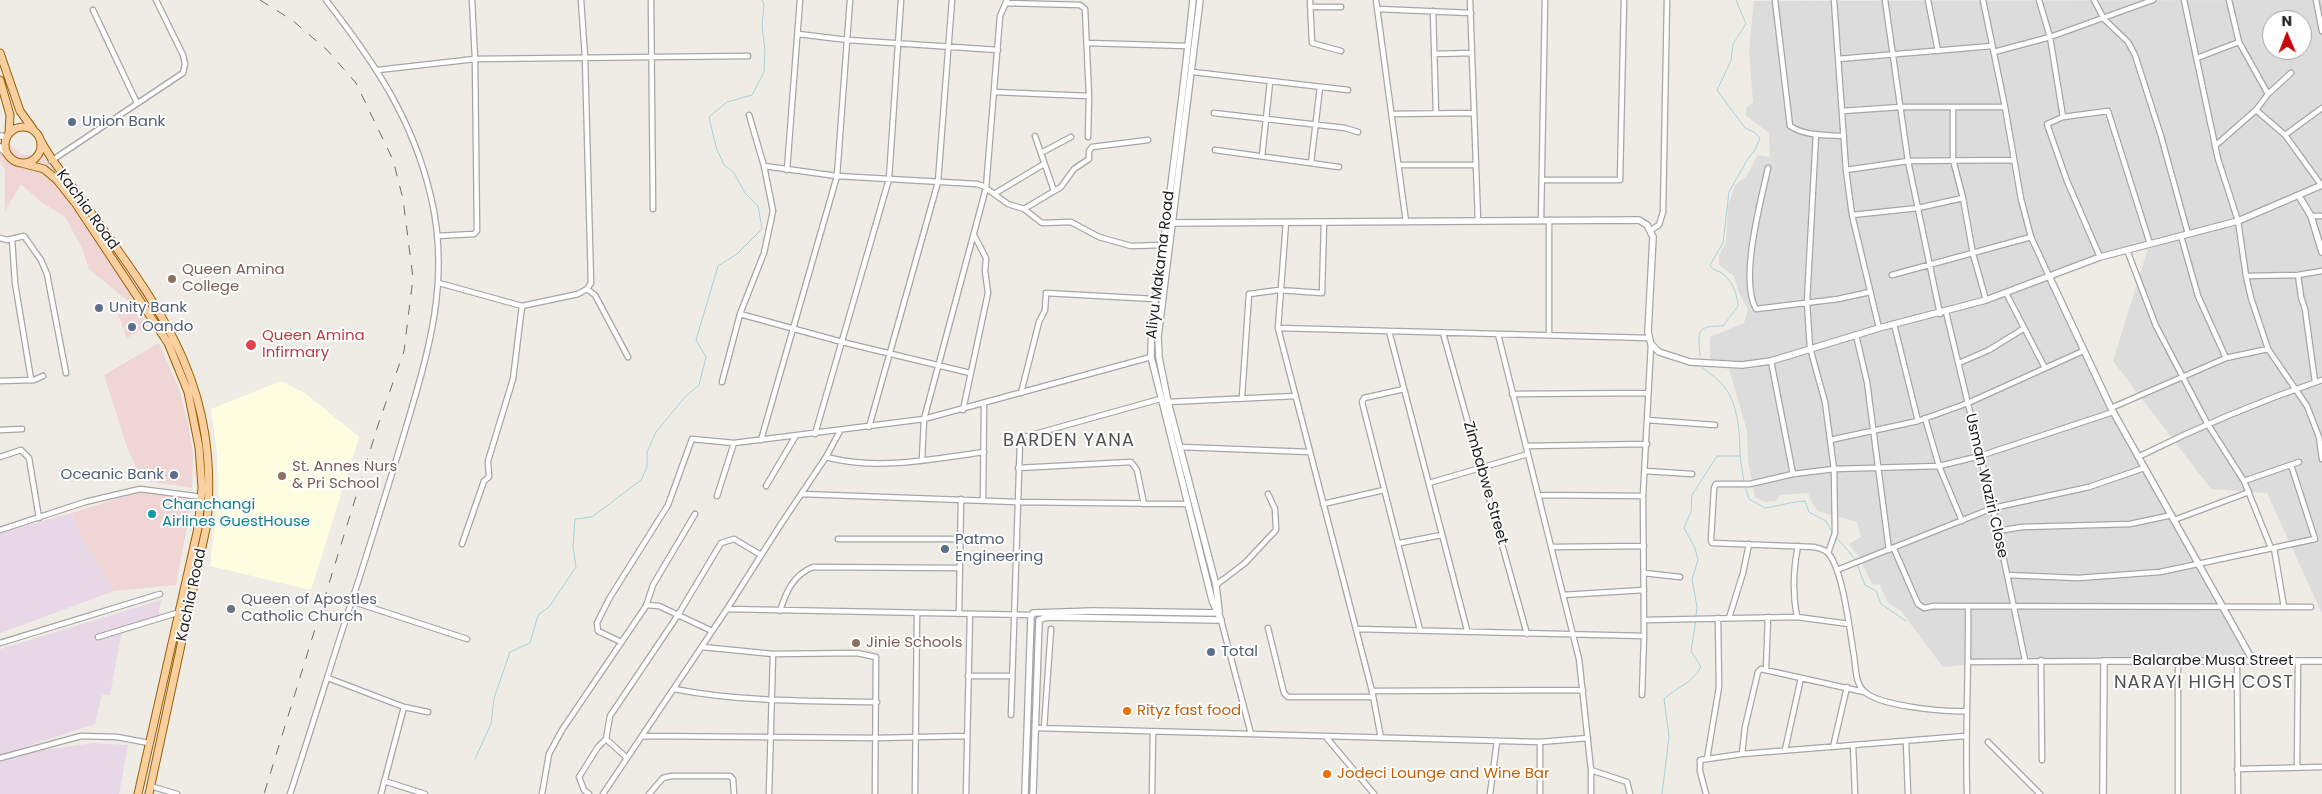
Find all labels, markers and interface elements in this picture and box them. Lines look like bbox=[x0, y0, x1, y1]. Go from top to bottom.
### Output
north arrow bbox=[2262, 10, 2312, 60]
text: N bbox=[2281, 11, 2292, 31]
place label: Union Bank bbox=[82, 113, 165, 131]
marker: Union Bank bbox=[66, 116, 78, 128]
street label: Kachia Road bbox=[52, 166, 122, 254]
street label: Aliyu Makama Road bbox=[1143, 190, 1179, 340]
place label: Queen Amina College bbox=[182, 261, 285, 296]
marker: Queen Amina College bbox=[166, 273, 178, 285]
place label: Unity Bank bbox=[109, 299, 187, 317]
marker: Unity Bank bbox=[93, 302, 105, 314]
place label: Oando bbox=[142, 318, 193, 336]
marker: Oando bbox=[126, 321, 138, 333]
place label: Queen Amina Infirmary bbox=[262, 327, 365, 362]
marker: Queen Amina Infirmary bbox=[244, 338, 258, 352]
street label: Usman Waziri Close bbox=[1961, 412, 2011, 560]
street label: Zimbabwe Street bbox=[1459, 419, 1511, 547]
district label: BARDEN YANA bbox=[1002, 430, 1136, 452]
place label: St. Annes Nurs & Pri School bbox=[292, 458, 397, 493]
place label: Oceanic Bank bbox=[61, 466, 164, 484]
marker: Oceanic Bank bbox=[168, 469, 180, 481]
marker: St. Annes Nurs & Pri School bbox=[276, 470, 288, 482]
place label: Chanchangi Airlines GuestHouse bbox=[162, 496, 310, 531]
marker: Chanchangi Airlines GuestHouse bbox=[146, 508, 158, 520]
place label: Patmo Engineering bbox=[955, 531, 1043, 566]
marker: Patmo Engineering bbox=[939, 543, 951, 555]
street label: Kachia Road bbox=[173, 547, 211, 643]
place label: Queen of Apostles Catholic Church bbox=[241, 591, 377, 626]
marker: Queen of Apostles Catholic Church bbox=[225, 603, 237, 615]
place label: Jinie Schools bbox=[866, 634, 962, 652]
marker: Jinie Schools bbox=[850, 637, 862, 649]
place label: Total bbox=[1221, 643, 1258, 661]
marker: Total bbox=[1205, 646, 1217, 658]
street label: Balarabe Musa Street bbox=[2133, 652, 2293, 670]
district label: NARAYI HIGH COST bbox=[2112, 672, 2296, 694]
place label: Rityz fast food bbox=[1137, 702, 1241, 720]
marker: Rityz fast food bbox=[1121, 705, 1133, 717]
place label: Jodeci Lounge and Wine Bar bbox=[1337, 765, 1550, 783]
marker: Jodeci Lounge and Wine Bar bbox=[1321, 768, 1333, 780]

